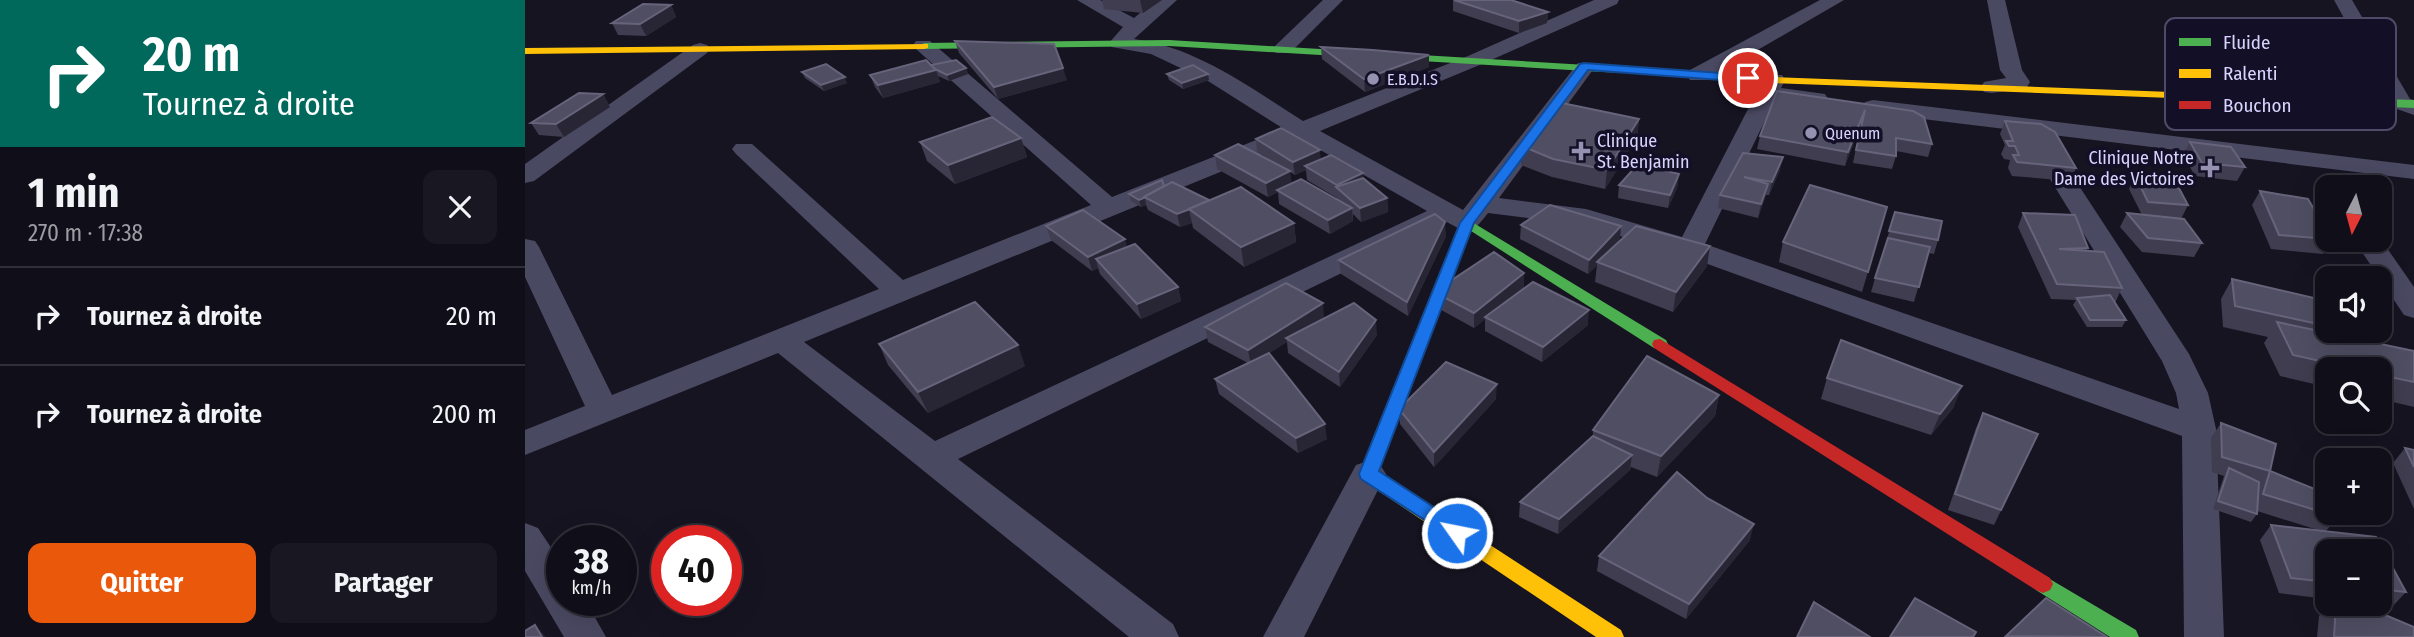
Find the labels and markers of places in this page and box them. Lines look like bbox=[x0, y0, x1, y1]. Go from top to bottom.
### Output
pin bbox=[1718, 48, 1778, 108]
place label: E.B.D.I.S bbox=[1387, 70, 1438, 89]
marker: E.B.D.I.S bbox=[1365, 71, 1381, 87]
place label: Quenum bbox=[1825, 124, 1880, 143]
marker: Quenum bbox=[1803, 125, 1819, 141]
place label: Clinique St. Benjamin bbox=[1597, 130, 1689, 173]
marker: Clinique St. Benjamin bbox=[1571, 141, 1591, 161]
place label: Clinique Notre Dame des Victoires bbox=[2054, 147, 2194, 190]
marker: Clinique Notre Dame des Victoires bbox=[2200, 158, 2220, 178]

